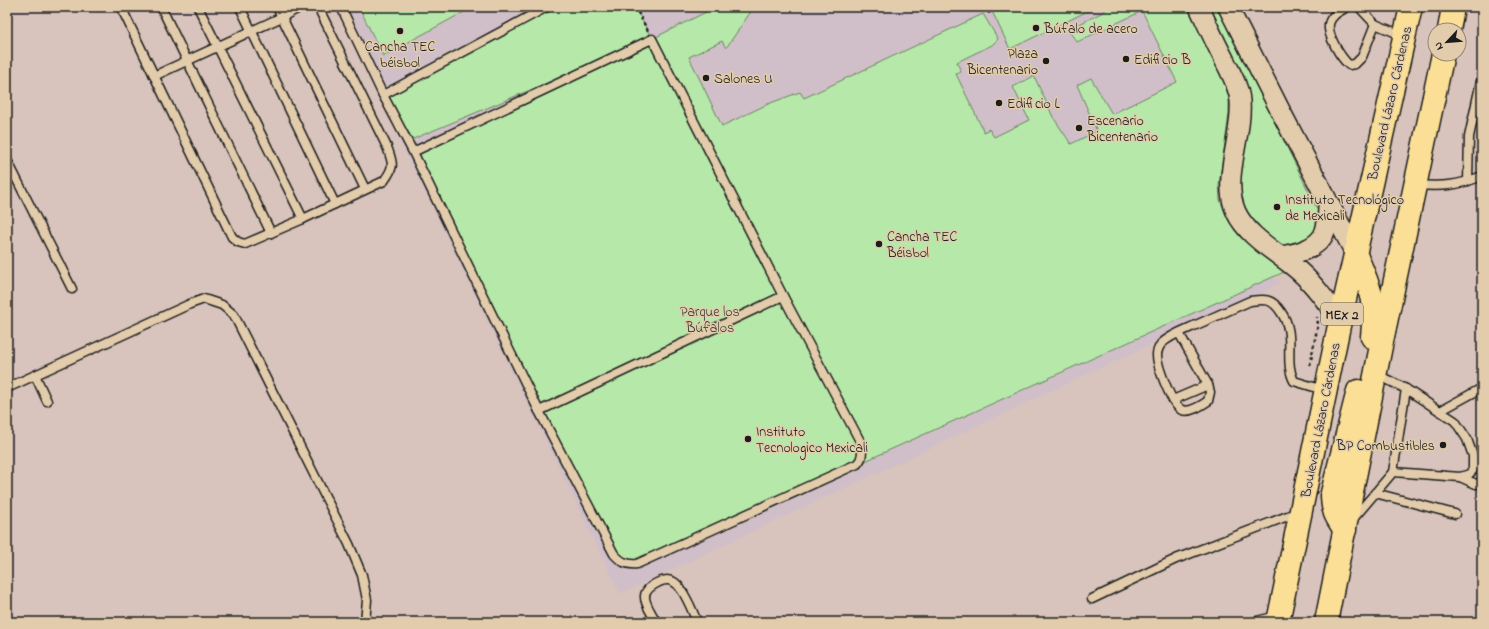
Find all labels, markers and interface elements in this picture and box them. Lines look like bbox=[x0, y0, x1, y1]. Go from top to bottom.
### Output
place label: Búfalo de acero bbox=[1043, 19, 1138, 40]
north arrow bbox=[1427, 22, 1467, 62]
marker: Búfalo de acero bbox=[1031, 23, 1041, 33]
street label: Boulevard Lázaro Cárdenas bbox=[1362, 24, 1418, 183]
marker: Cancha TEC béisbol bbox=[395, 26, 405, 36]
place label: Cancha TEC béisbol bbox=[365, 37, 435, 74]
text: N bbox=[1430, 39, 1448, 53]
place label: Plaza Bicentenario bbox=[966, 44, 1038, 81]
place label: Edificio B bbox=[1134, 50, 1191, 71]
marker: Edificio B bbox=[1121, 54, 1131, 64]
marker: Plaza Bicentenario bbox=[1041, 56, 1051, 66]
place label: Salones U bbox=[714, 69, 773, 90]
marker: Salones U bbox=[701, 73, 711, 83]
place label: Edificio L bbox=[1007, 94, 1060, 115]
marker: Edificio L bbox=[994, 98, 1004, 108]
place label: Escenario Bicentenario bbox=[1086, 111, 1158, 148]
marker: Escenario Bicentenario bbox=[1074, 123, 1084, 133]
place label: Instituto Tecnológico de Mexicali bbox=[1285, 190, 1404, 227]
marker: Instituto Tecnológico de Mexicali bbox=[1272, 202, 1282, 212]
place label: Cancha TEC Béisbol bbox=[886, 227, 958, 264]
marker: Cancha TEC Béisbol bbox=[874, 239, 884, 249]
park label: Parque los Búfalos bbox=[680, 302, 740, 339]
road number: MEX 2 bbox=[1321, 303, 1363, 325]
street label: Boulevard Lázaro Cárdenas bbox=[1296, 341, 1347, 501]
place label: Instituto Tecnologico Mexicali bbox=[756, 422, 868, 460]
marker: Instituto Tecnologico Mexicali bbox=[743, 434, 753, 444]
place label: BP Combustibles bbox=[1336, 436, 1435, 457]
marker: BP Combustibles bbox=[1438, 440, 1448, 450]

